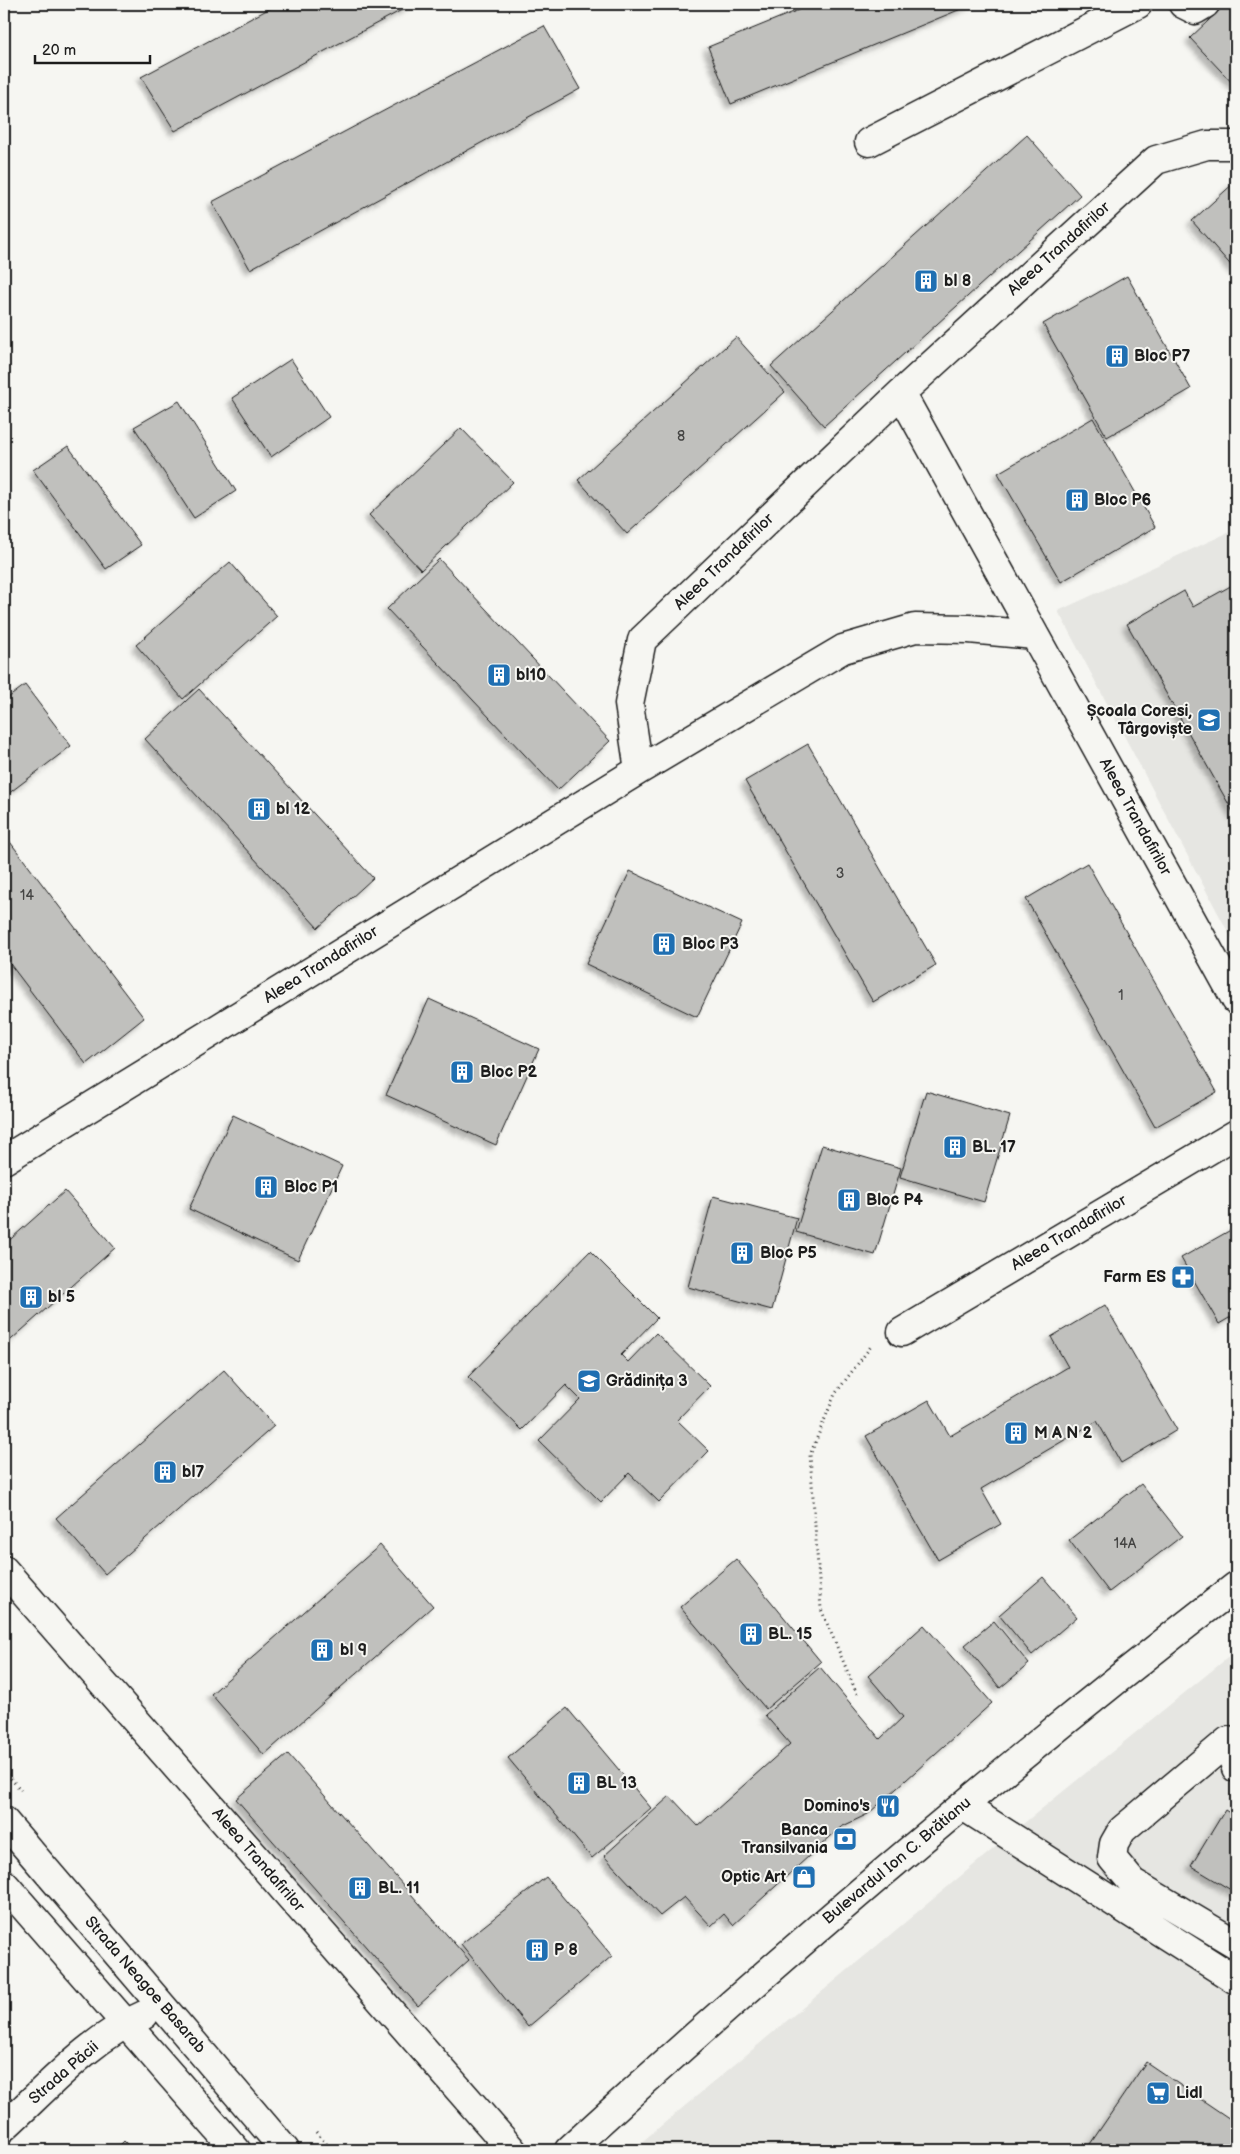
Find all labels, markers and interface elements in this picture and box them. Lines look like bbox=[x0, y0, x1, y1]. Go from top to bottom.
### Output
scale bar bbox=[35, 32, 150, 64]
text: 20 m bbox=[42, 41, 76, 60]
street label: Aleea Trandafirilor bbox=[1004, 198, 1114, 300]
building icon: bl 8 bbox=[913, 268, 939, 294]
place label: bl 8 bbox=[944, 272, 971, 291]
building icon: Bloc P7 bbox=[1104, 343, 1130, 369]
place label: Bloc P7 bbox=[1134, 347, 1191, 366]
house number: 8 bbox=[677, 428, 685, 445]
building icon: Bloc P6 bbox=[1064, 487, 1090, 513]
place label: Bloc P6 bbox=[1094, 491, 1152, 510]
street label: Aleea Trandafirilor bbox=[670, 509, 778, 614]
building icon: bl10 bbox=[486, 662, 512, 688]
place label: bl10 bbox=[516, 666, 546, 685]
place label: Școala Coresi, Târgoviște bbox=[1087, 702, 1192, 739]
school or university icon: Școala Coresi, Târgoviște bbox=[1196, 707, 1222, 733]
street label: Aleea Trandafirilor bbox=[1095, 755, 1175, 879]
building icon: bl 12 bbox=[246, 796, 272, 822]
place label: bl 12 bbox=[276, 800, 310, 819]
house number: 3 bbox=[836, 865, 844, 882]
house number: 14 bbox=[20, 887, 34, 904]
street label: Aleea Trandafirilor bbox=[260, 922, 382, 1008]
building icon: Bloc P3 bbox=[651, 931, 677, 957]
place label: Bloc P3 bbox=[682, 935, 739, 954]
house number: 1 bbox=[1118, 987, 1124, 1004]
building icon: Bloc P2 bbox=[449, 1059, 475, 1085]
place label: Bloc P2 bbox=[480, 1063, 538, 1082]
building icon: BL. 17 bbox=[942, 1134, 968, 1160]
place label: BL. 17 bbox=[972, 1138, 1016, 1157]
building icon: Bloc P1 bbox=[253, 1174, 279, 1200]
place label: Bloc P1 bbox=[284, 1178, 338, 1197]
building icon: Bloc P4 bbox=[836, 1187, 862, 1213]
place label: Bloc P4 bbox=[866, 1191, 924, 1210]
street label: Aleea Trandafirilor bbox=[1008, 1191, 1130, 1275]
building icon: Bloc P5 bbox=[729, 1240, 755, 1266]
place label: Bloc P5 bbox=[760, 1244, 817, 1263]
pharmacy icon: Farm ES bbox=[1170, 1264, 1196, 1290]
place label: Farm ES bbox=[1103, 1268, 1166, 1287]
building icon: bl 5 bbox=[18, 1284, 44, 1310]
place label: bl 5 bbox=[48, 1288, 75, 1307]
school or university icon: Grădinița 3 bbox=[576, 1368, 602, 1394]
place label: Grădinița 3 bbox=[606, 1372, 688, 1391]
building icon: M A N 2 bbox=[1003, 1420, 1029, 1446]
place label: M A N 2 bbox=[1034, 1424, 1093, 1443]
building icon: bl7 bbox=[152, 1459, 178, 1485]
place label: bl7 bbox=[182, 1463, 204, 1482]
house number: 14A bbox=[1114, 1535, 1137, 1552]
building icon: BL. 15 bbox=[738, 1621, 764, 1647]
place label: BL. 15 bbox=[768, 1625, 812, 1644]
building icon: bl 9 bbox=[309, 1637, 335, 1663]
place label: bl 9 bbox=[340, 1641, 367, 1660]
building icon: BL 13 bbox=[566, 1770, 592, 1796]
place label: BL 13 bbox=[596, 1774, 637, 1793]
street label: Bulevardul Ion C. Brătianu bbox=[819, 1793, 975, 1929]
restaurant icon: Domino's bbox=[875, 1793, 901, 1819]
place label: Domino's bbox=[804, 1797, 870, 1816]
street label: Aleea Trandafirilor bbox=[208, 1804, 308, 1916]
place label: Banca Transilvania bbox=[742, 1821, 828, 1858]
bank icon: Banca Transilvania bbox=[832, 1826, 858, 1852]
shop icon: Optic Art bbox=[791, 1864, 817, 1890]
place label: Optic Art bbox=[721, 1868, 787, 1887]
building icon: BL. 11 bbox=[347, 1875, 373, 1901]
place label: BL. 11 bbox=[378, 1879, 420, 1898]
street label: Strada Neagoe Basarab bbox=[80, 1913, 210, 2057]
building icon: P 8 bbox=[524, 1937, 550, 1963]
place label: P 8 bbox=[554, 1941, 578, 1960]
street label: Strada Păcii bbox=[25, 2038, 103, 2108]
supermarket icon: Lidl bbox=[1145, 2080, 1171, 2106]
place label: Lidl bbox=[1176, 2084, 1203, 2103]

